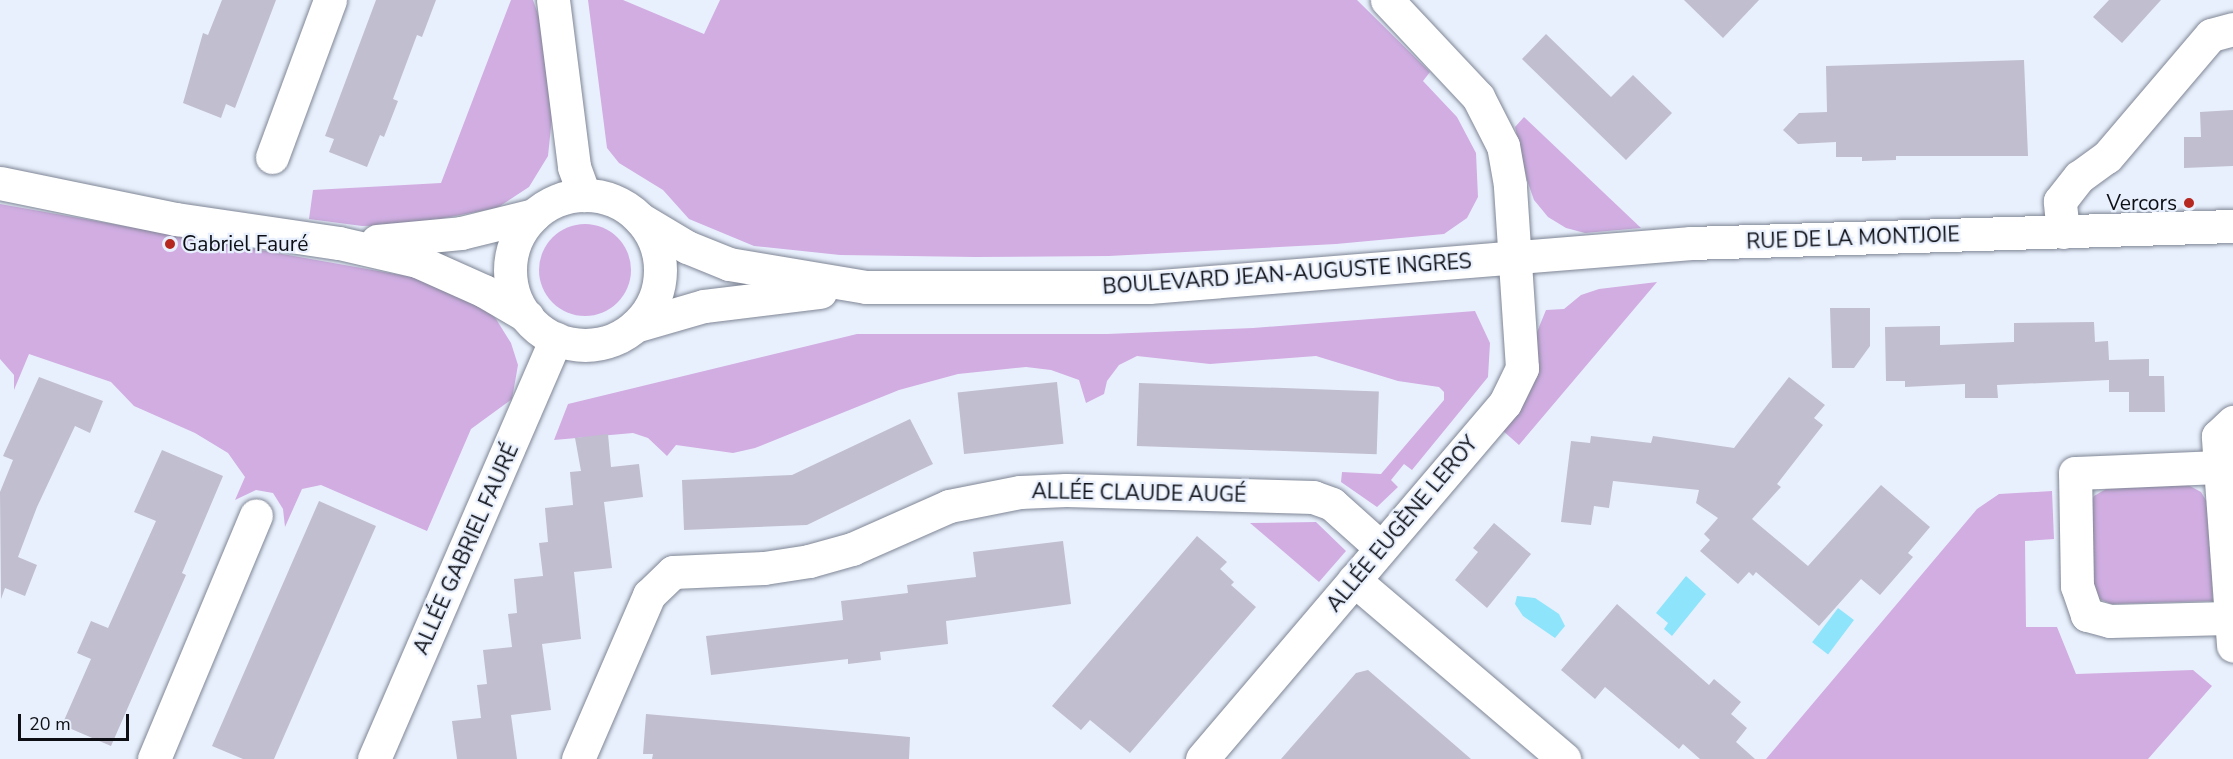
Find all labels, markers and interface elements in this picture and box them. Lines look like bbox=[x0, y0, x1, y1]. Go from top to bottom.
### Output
place label: Vercors bbox=[2107, 190, 2177, 216]
marker: Vercors bbox=[2182, 196, 2196, 210]
street label: RUE DE LA MONTJOIE bbox=[1746, 222, 1960, 254]
place label: Gabriel Fauré bbox=[182, 231, 308, 257]
marker: Gabriel Fauré bbox=[163, 237, 177, 251]
street label: BOULEVARD JEAN-AUGUSTE INGRES bbox=[1102, 249, 1472, 299]
street label: ALLÉE EUGÈNE LEROY bbox=[1321, 431, 1483, 617]
street label: ALLÉE GABRIEL FAURÉ bbox=[408, 440, 524, 658]
street label: ALLÉE CLAUDE AUGÉ bbox=[1031, 479, 1247, 507]
scale bar bbox=[21, 702, 132, 740]
text: 20 m bbox=[29, 712, 71, 736]

